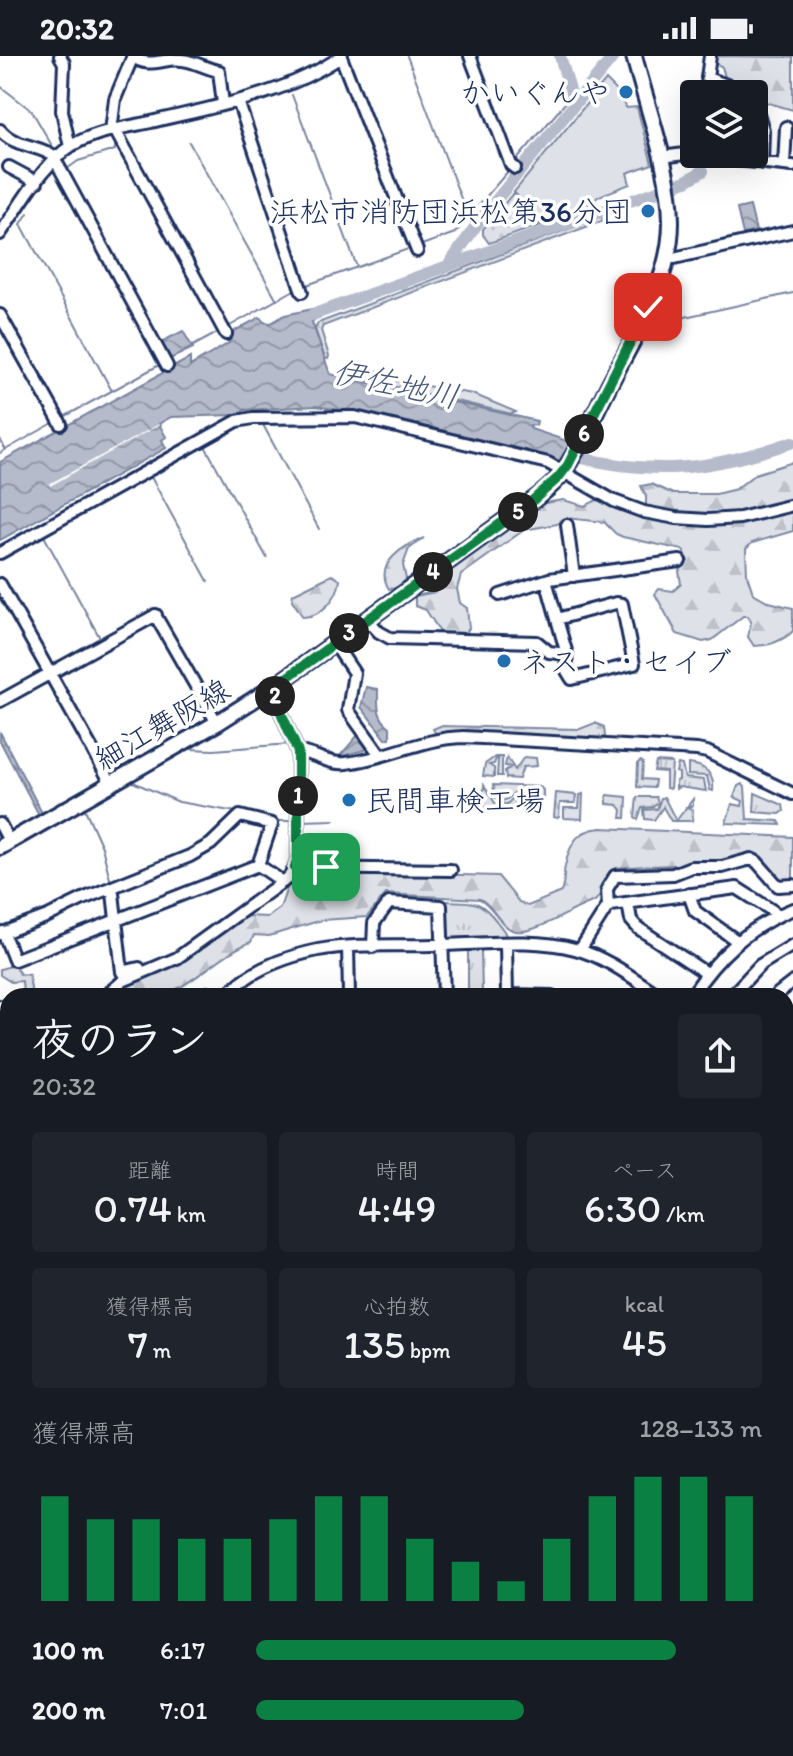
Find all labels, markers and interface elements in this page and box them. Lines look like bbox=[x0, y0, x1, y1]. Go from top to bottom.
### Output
text: 20:32 bbox=[40, 10, 114, 47]
place label: かいぐんや bbox=[460, 74, 610, 111]
map controls bbox=[680, 80, 768, 168]
button: layers bbox=[680, 80, 768, 168]
marker: かいぐんや bbox=[617, 83, 635, 101]
place label: 浜松市消防団浜松第36分団 bbox=[270, 193, 632, 230]
marker: 浜松市消防団浜松第36分団 bbox=[639, 202, 657, 220]
pin bbox=[614, 273, 682, 341]
icon: check bbox=[626, 285, 670, 329]
water label: 伊佐地川 bbox=[329, 352, 463, 416]
pin: 6 bbox=[564, 414, 604, 454]
text: 6 bbox=[578, 420, 590, 447]
pin: 5 bbox=[498, 492, 538, 532]
text: 5 bbox=[512, 498, 524, 525]
pin: 4 bbox=[413, 552, 453, 592]
text: 4 bbox=[426, 558, 440, 585]
pin: 3 bbox=[329, 613, 369, 653]
text: 3 bbox=[343, 619, 355, 646]
place label: ネスト・セイブ bbox=[520, 643, 732, 680]
marker: ネスト・セイブ bbox=[495, 652, 513, 670]
street label: 細江舞阪線 bbox=[88, 670, 236, 778]
pin: 2 bbox=[255, 676, 295, 716]
text: 2 bbox=[269, 682, 281, 709]
pin: 1 bbox=[278, 776, 318, 816]
text: 1 bbox=[293, 782, 303, 809]
place label: 民間車検工場 bbox=[365, 782, 545, 819]
marker: 民間車検工場 bbox=[340, 791, 358, 809]
pin bbox=[292, 833, 360, 901]
icon: arrive bbox=[304, 845, 348, 889]
text: 夜のラン bbox=[32, 1013, 208, 1066]
button: share bbox=[678, 1014, 762, 1098]
text: 20:32 bbox=[32, 1070, 96, 1102]
text: 距離 bbox=[128, 1157, 172, 1184]
text: 時間 bbox=[375, 1157, 419, 1184]
text: ペース bbox=[612, 1157, 677, 1184]
text: 0.74 bbox=[93, 1184, 172, 1232]
text: 4:49 bbox=[358, 1184, 436, 1232]
text: 6:30 bbox=[584, 1184, 661, 1232]
text: km bbox=[172, 1201, 206, 1228]
text: /km bbox=[661, 1201, 705, 1228]
text: kcal bbox=[625, 1291, 664, 1318]
text: 獲得標高 bbox=[106, 1293, 194, 1320]
text: 心拍数 bbox=[364, 1293, 430, 1320]
text: 45 bbox=[622, 1318, 667, 1366]
text: 7 bbox=[128, 1320, 148, 1368]
text: 135 bbox=[343, 1320, 405, 1368]
text: m bbox=[148, 1337, 171, 1364]
text: bpm bbox=[405, 1337, 451, 1364]
text: 128–133 m bbox=[639, 1412, 762, 1444]
text: 獲得標高 bbox=[32, 1417, 136, 1449]
text: 100 m bbox=[32, 1634, 104, 1666]
text: 6:17 bbox=[160, 1634, 205, 1666]
text: 200 m bbox=[32, 1694, 105, 1726]
text: 7:01 bbox=[160, 1694, 207, 1726]

